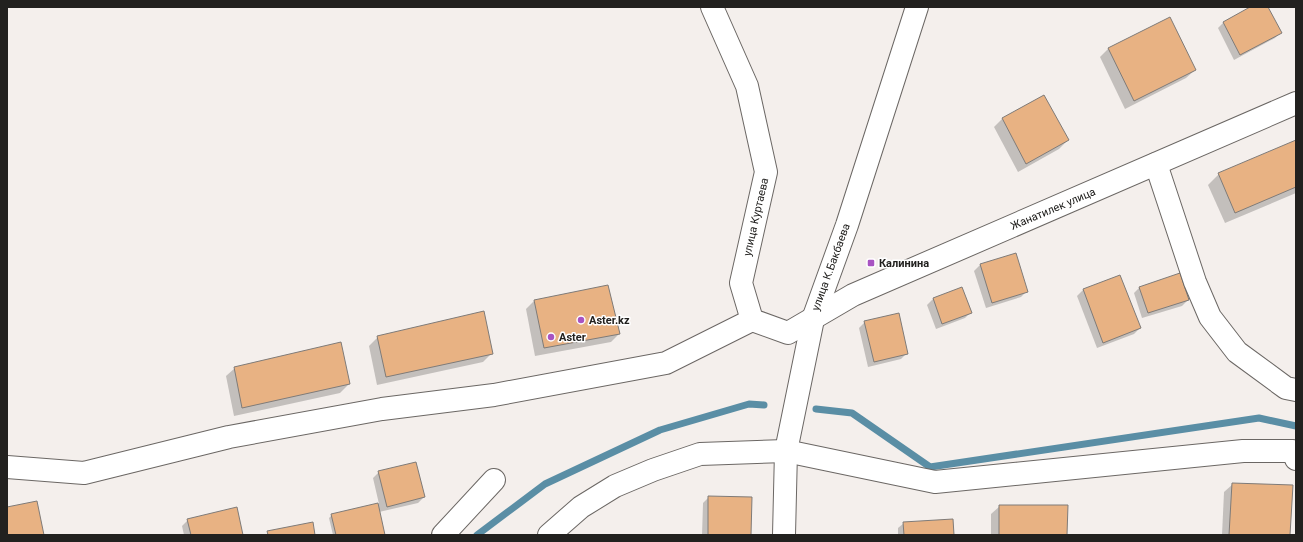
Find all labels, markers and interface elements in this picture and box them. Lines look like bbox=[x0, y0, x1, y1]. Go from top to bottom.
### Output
street label: улица Куртаева bbox=[741, 177, 771, 257]
street label: Жанатилек улица bbox=[1009, 185, 1097, 233]
street label: улица К.Бакбаева bbox=[809, 222, 853, 312]
place label: Калинина bbox=[879, 257, 929, 270]
marker: Калинина bbox=[866, 258, 876, 268]
place label: Aster.kz bbox=[589, 314, 630, 327]
marker: Aster.kz bbox=[576, 315, 586, 325]
place label: Aster bbox=[559, 331, 586, 344]
marker: Aster bbox=[546, 332, 556, 342]

